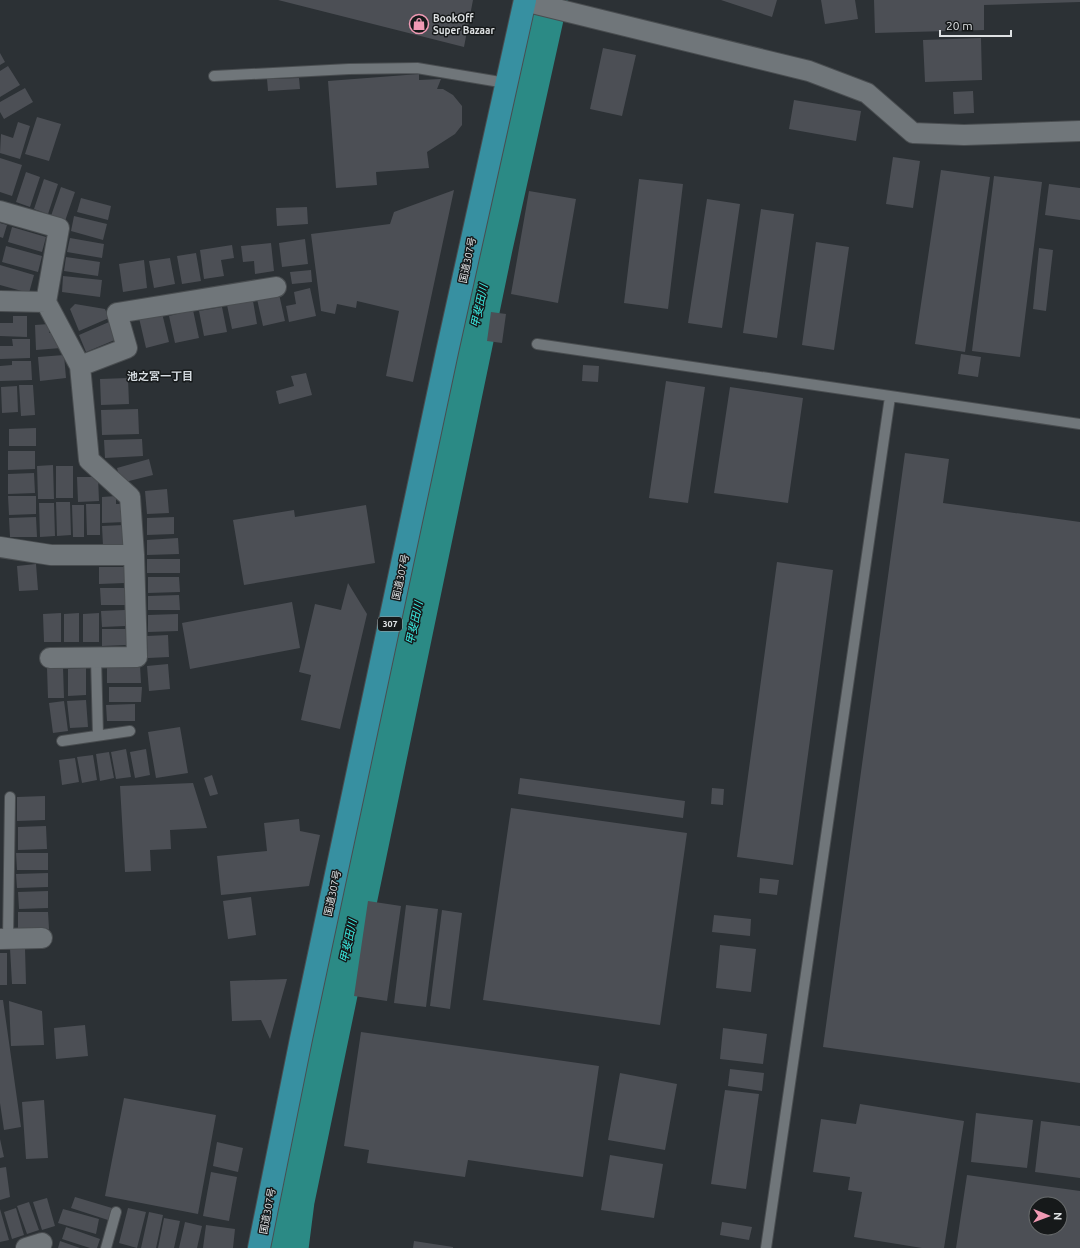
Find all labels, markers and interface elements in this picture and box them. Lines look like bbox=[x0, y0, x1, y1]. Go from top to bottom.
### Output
place label: BookOff Super Bazaar bbox=[433, 12, 495, 36]
scale bar bbox=[940, 12, 1011, 38]
shop icon: BookOff Super Bazaar bbox=[408, 13, 430, 35]
text: 20 m bbox=[946, 19, 973, 32]
street label: 国道307号 bbox=[457, 236, 478, 284]
water label: 甲斐田川 bbox=[469, 282, 490, 329]
district label: 池之宮一丁目 bbox=[127, 370, 193, 382]
street label: 国道307号 bbox=[390, 553, 411, 601]
water label: 甲斐田川 bbox=[404, 599, 425, 646]
road number: 307 bbox=[378, 617, 402, 631]
street label: 国道307号 bbox=[322, 869, 343, 917]
water label: 甲斐田川 bbox=[338, 917, 359, 964]
street label: 国道307号 bbox=[258, 1187, 277, 1235]
north arrow bbox=[1028, 1196, 1068, 1236]
text: N bbox=[1052, 1212, 1064, 1220]

